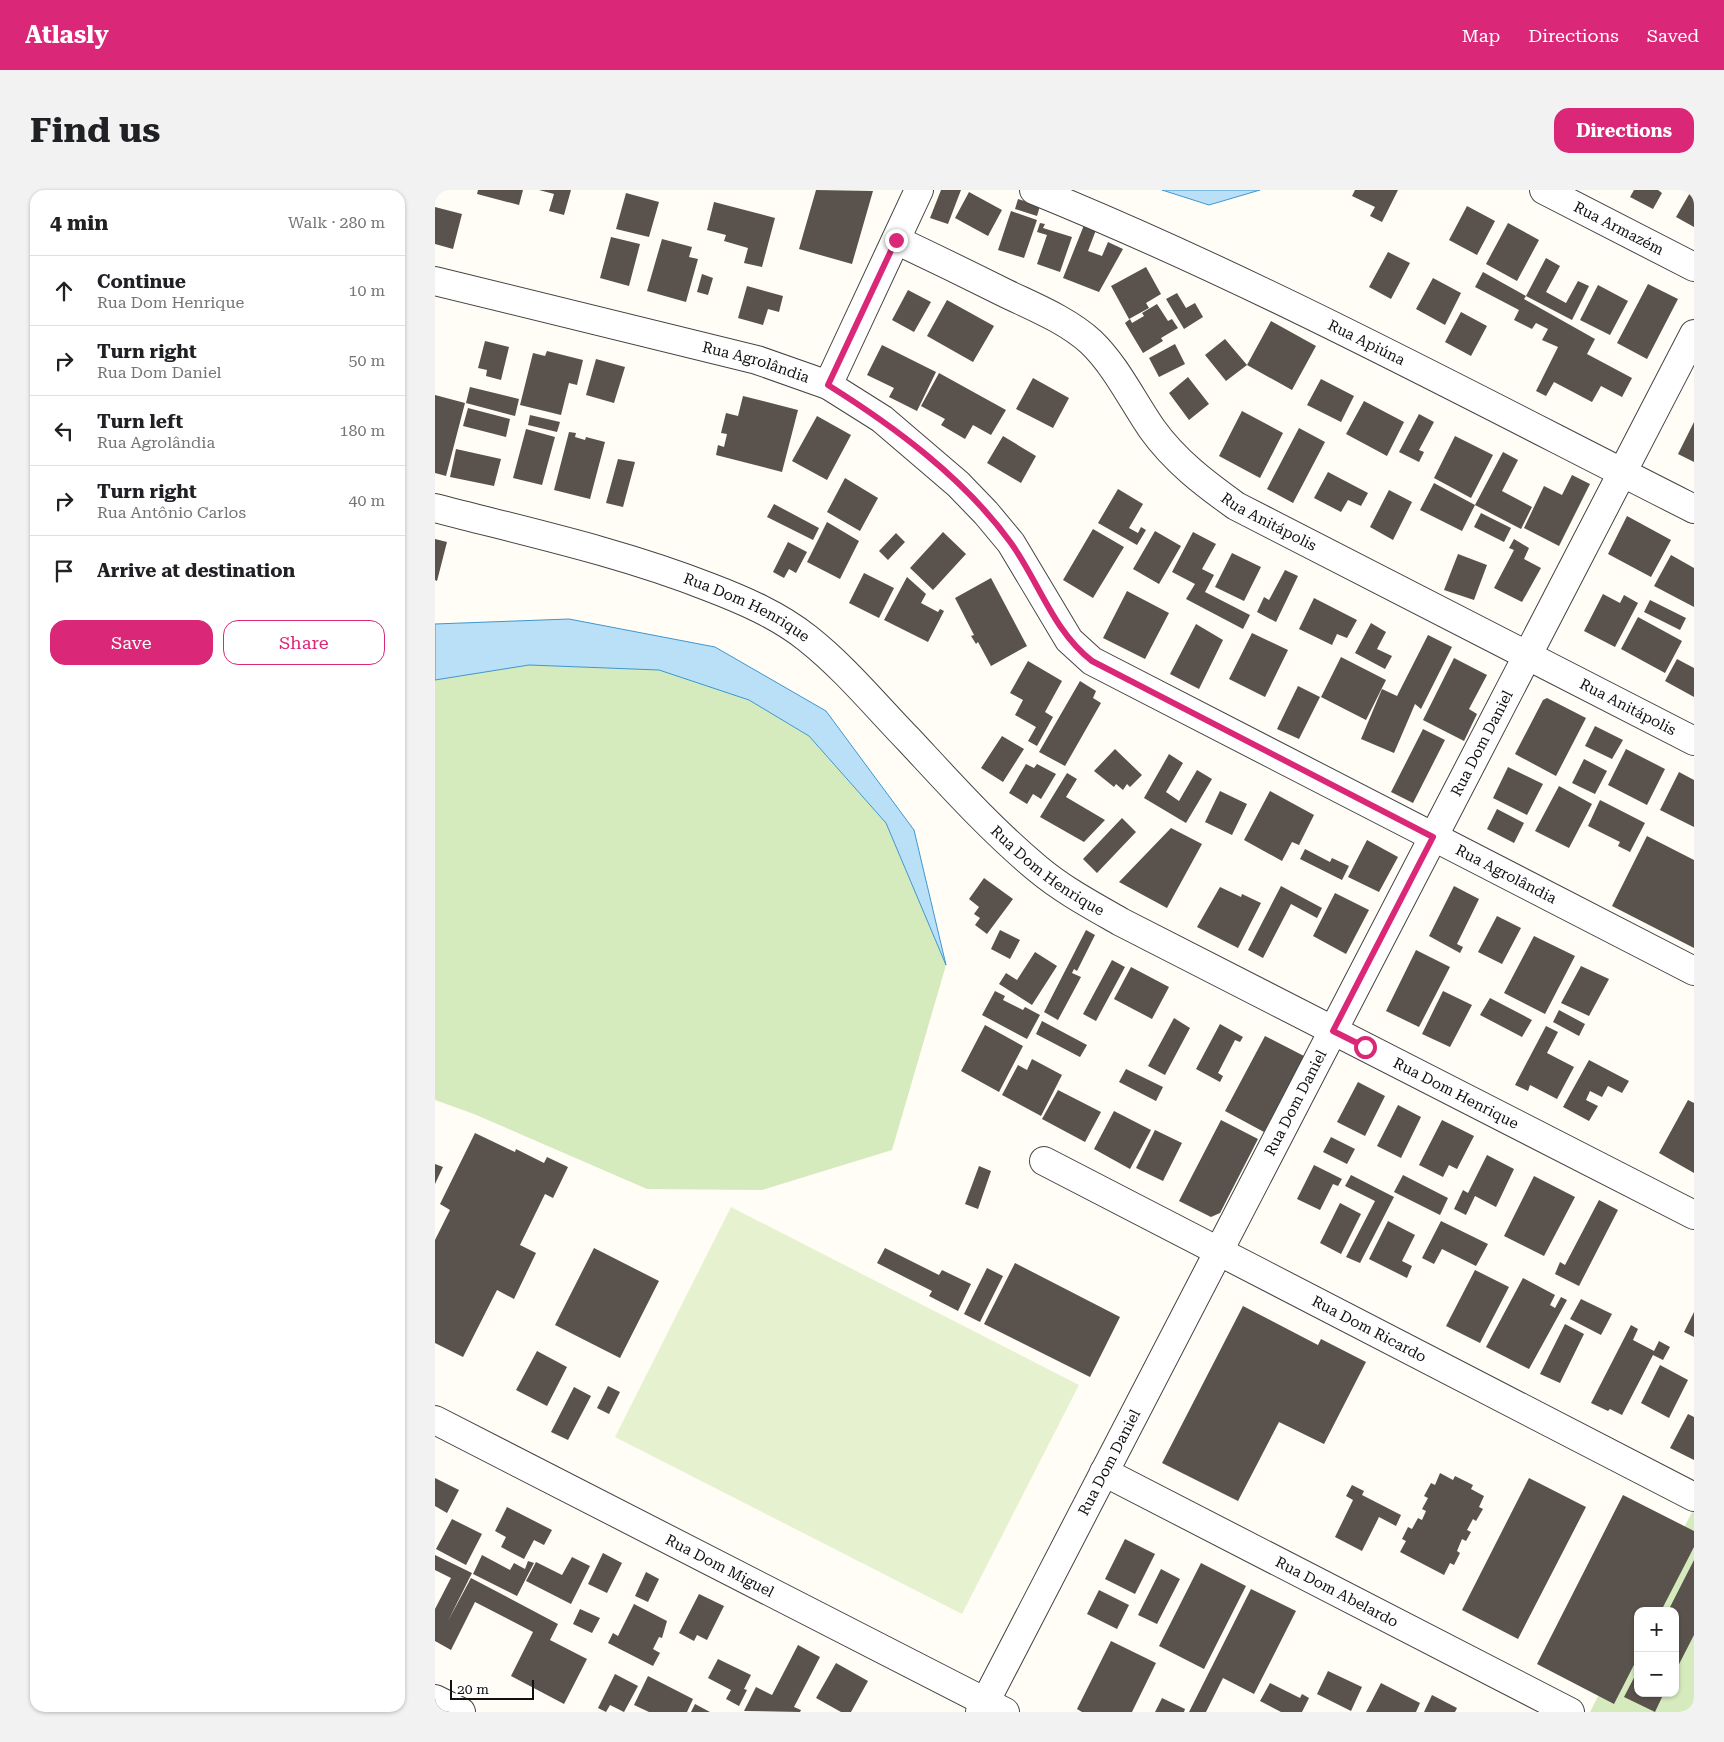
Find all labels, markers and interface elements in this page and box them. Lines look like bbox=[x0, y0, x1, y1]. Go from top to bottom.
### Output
text: Atlasly bbox=[25, 21, 109, 49]
text: Map bbox=[1462, 25, 1500, 46]
text: Directions bbox=[1528, 25, 1619, 46]
text: Saved bbox=[1647, 25, 1699, 46]
button: Directions bbox=[1554, 108, 1694, 153]
text: Find us bbox=[30, 110, 160, 151]
street label: Rua Armazém bbox=[1571, 198, 1667, 259]
text: 4 min bbox=[50, 211, 108, 235]
text: Walk · 280 m bbox=[288, 213, 385, 232]
route end bbox=[885, 229, 908, 252]
text: Continue bbox=[97, 270, 186, 293]
icon: ahead bbox=[50, 277, 78, 305]
text: 10 m bbox=[348, 281, 385, 300]
text: Rua Dom Henrique bbox=[97, 293, 244, 312]
street label: Rua Apiúna bbox=[1325, 316, 1408, 369]
street label: Rua Agrolândia bbox=[700, 338, 812, 387]
text: Turn right bbox=[97, 340, 197, 363]
icon: right bbox=[50, 347, 78, 375]
text: 50 m bbox=[348, 351, 385, 370]
text: Rua Dom Daniel bbox=[97, 363, 221, 382]
text: Turn left bbox=[97, 410, 183, 433]
icon: left bbox=[50, 417, 78, 445]
text: 180 m bbox=[339, 421, 385, 440]
text: Rua Agrolândia bbox=[97, 433, 215, 452]
text: Turn right bbox=[97, 480, 197, 503]
icon: right bbox=[50, 487, 78, 515]
street label: Rua Anitápolis bbox=[1217, 489, 1320, 555]
text: 40 m bbox=[348, 491, 385, 510]
text: Rua Antônio Carlos bbox=[97, 503, 246, 522]
icon: arrive bbox=[50, 557, 78, 585]
text: Arrive at destination bbox=[97, 559, 295, 582]
street label: Rua Dom Henrique bbox=[681, 569, 813, 646]
button: Save bbox=[50, 620, 213, 665]
button: Share bbox=[223, 620, 385, 665]
street label: Rua Anitápolis bbox=[1577, 675, 1679, 739]
street label: Rua Dom Daniel bbox=[1447, 687, 1517, 799]
street label: Rua Dom Henrique bbox=[987, 822, 1108, 920]
street label: Rua Agrolândia bbox=[1453, 841, 1560, 908]
route start bbox=[1354, 1036, 1377, 1059]
street label: Rua Dom Daniel bbox=[1261, 1047, 1331, 1159]
street label: Rua Dom Henrique bbox=[1390, 1054, 1522, 1133]
street label: Rua Dom Ricardo bbox=[1309, 1292, 1429, 1366]
street label: Rua Dom Daniel bbox=[1074, 1406, 1144, 1518]
street label: Rua Dom Miguel bbox=[662, 1531, 777, 1601]
street label: Rua Dom Abelardo bbox=[1272, 1553, 1401, 1631]
map controls bbox=[1634, 1607, 1679, 1697]
button: + bbox=[1634, 1607, 1679, 1652]
button: − bbox=[1634, 1652, 1679, 1697]
scale bar bbox=[450, 1677, 534, 1700]
text: 20 m bbox=[457, 1681, 489, 1697]

